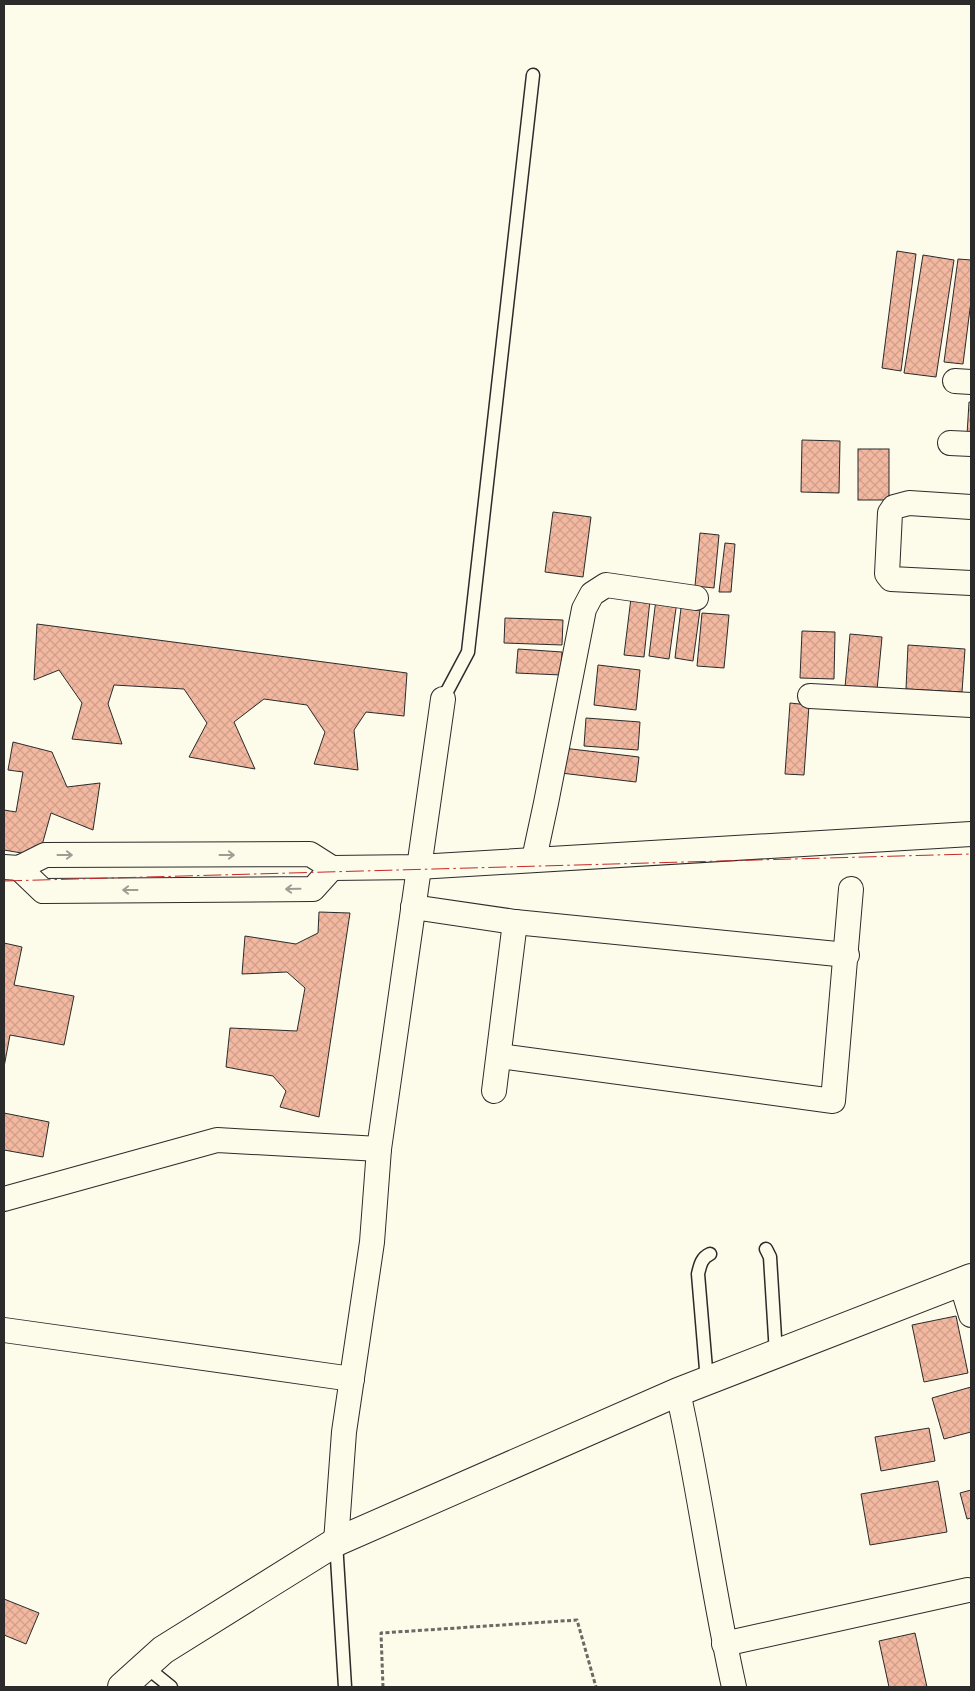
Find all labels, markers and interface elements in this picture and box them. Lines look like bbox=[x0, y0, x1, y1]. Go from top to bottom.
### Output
one-way arrow bbox=[56, 850, 72, 860]
one-way arrow bbox=[218, 850, 235, 860]
one-way arrow bbox=[285, 884, 301, 894]
one-way arrow bbox=[122, 886, 138, 895]

